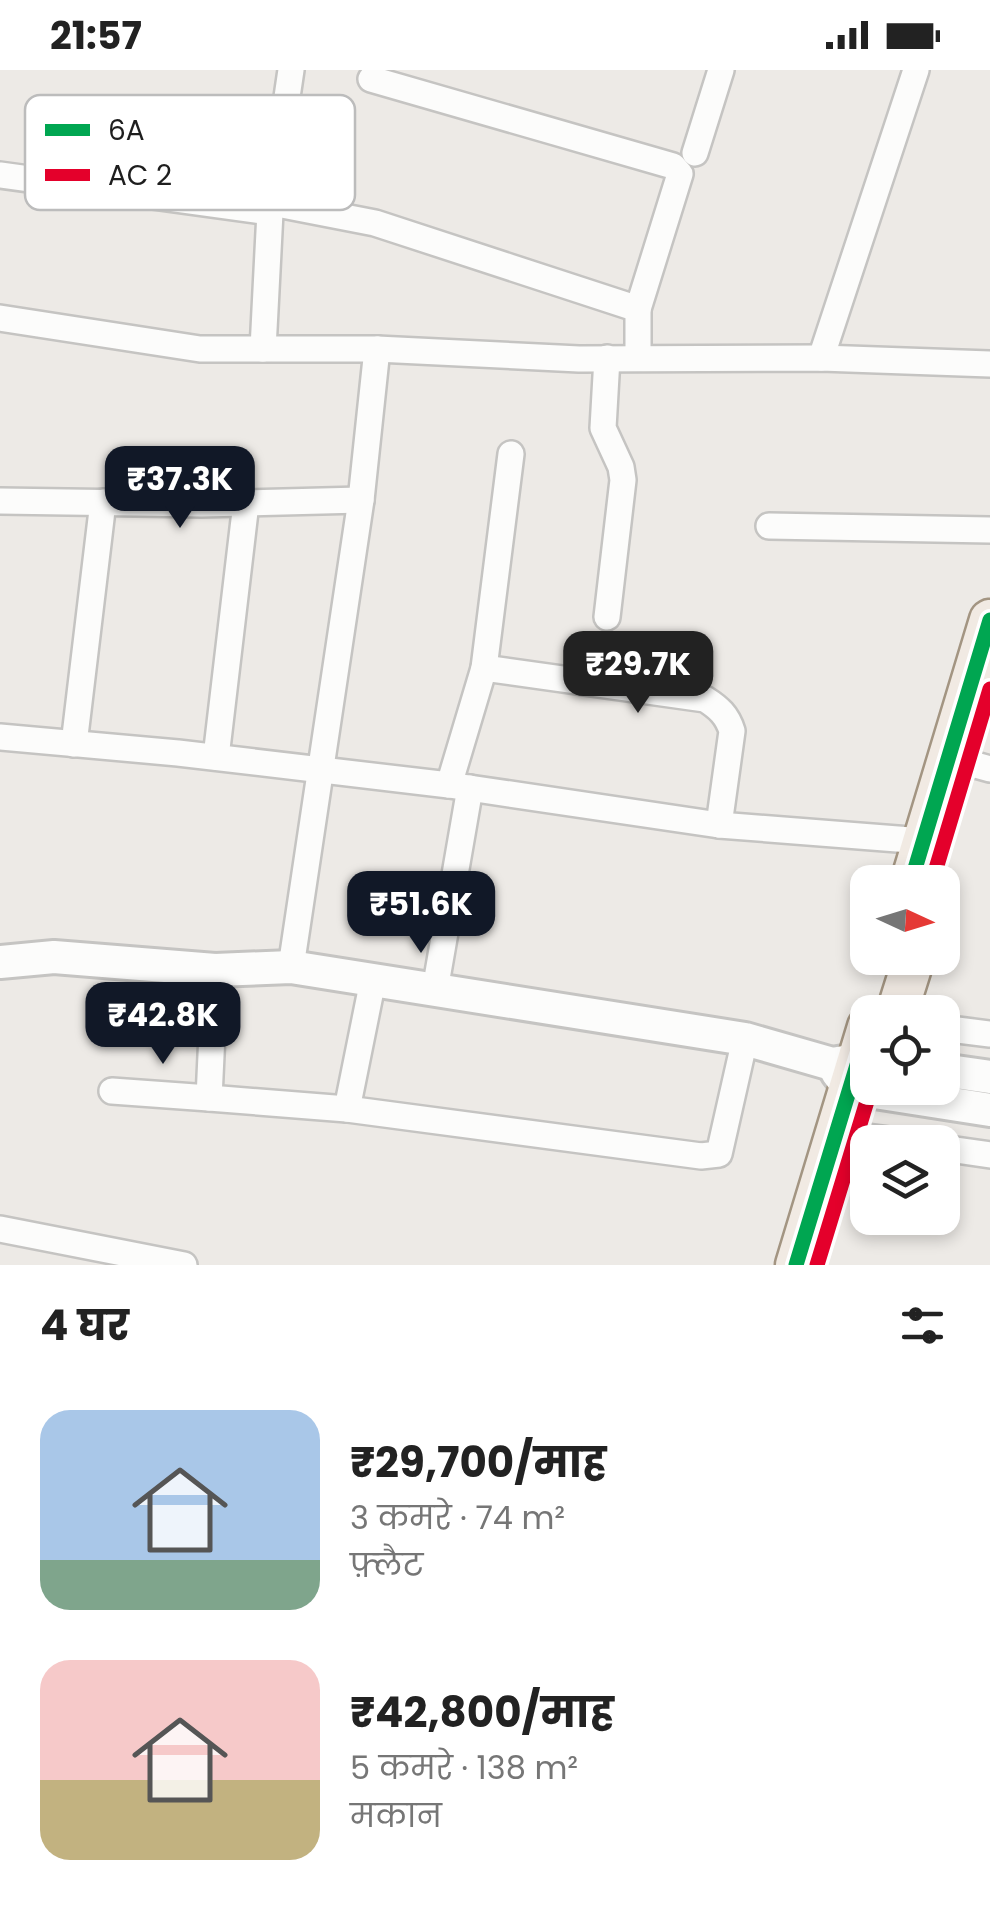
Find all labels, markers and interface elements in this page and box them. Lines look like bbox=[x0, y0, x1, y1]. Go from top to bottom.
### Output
text: 21:57 bbox=[50, 9, 142, 62]
legend bbox=[25, 95, 355, 210]
text: 6A bbox=[108, 111, 145, 150]
text: AC 2 bbox=[108, 156, 172, 195]
pin: ₹37.3K bbox=[99, 446, 261, 531]
text: ₹37.3K bbox=[127, 456, 233, 501]
pin: ₹29.7K bbox=[557, 631, 719, 716]
text: ₹29.7K bbox=[585, 641, 691, 686]
north arrow bbox=[850, 865, 960, 975]
map controls bbox=[850, 865, 960, 1235]
pin: ₹51.6K bbox=[340, 871, 502, 956]
text: ₹51.6K bbox=[369, 881, 473, 926]
pin: ₹42.8K bbox=[82, 982, 244, 1067]
text: ₹42.8K bbox=[107, 992, 219, 1037]
button: locate bbox=[850, 995, 960, 1105]
button: layers bbox=[850, 1125, 960, 1235]
text: 4 घर bbox=[40, 1296, 129, 1355]
icon: filters bbox=[895, 1298, 950, 1353]
text: ₹29,700/माह bbox=[350, 1433, 607, 1492]
icon: home bbox=[120, 1450, 240, 1570]
text: 3 कमरे · 74 m² bbox=[350, 1495, 565, 1540]
text: फ़्लैट bbox=[350, 1543, 423, 1588]
text: ₹42,800/माह bbox=[350, 1683, 614, 1742]
icon: home bbox=[120, 1700, 240, 1820]
text: 5 कमरे · 138 m² bbox=[350, 1745, 578, 1790]
text: मकान bbox=[350, 1793, 442, 1838]

